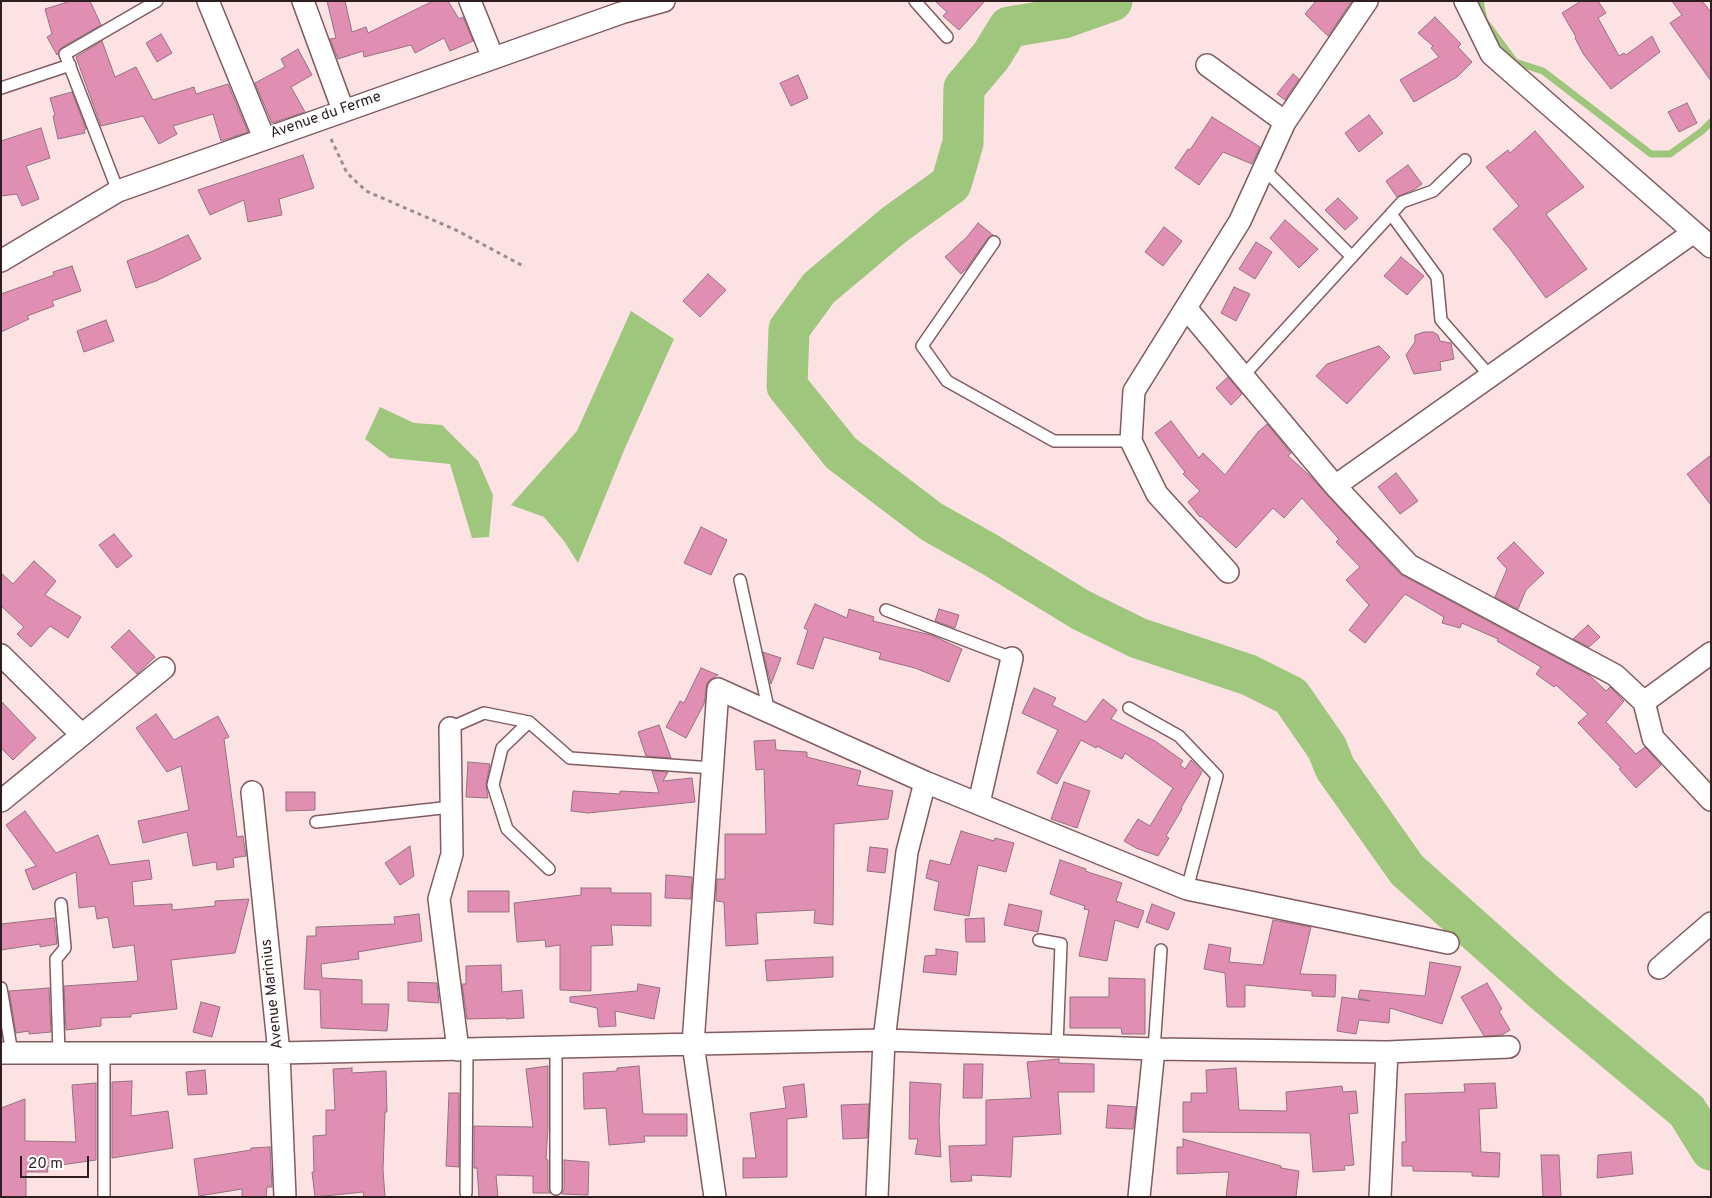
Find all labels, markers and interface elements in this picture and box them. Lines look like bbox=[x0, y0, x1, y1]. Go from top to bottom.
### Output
street label: Avenue du Ferme bbox=[268, 89, 384, 143]
street label: Avenue Marinius bbox=[258, 938, 288, 1050]
scale bar bbox=[22, 1146, 91, 1178]
text: 20 m bbox=[28, 1155, 63, 1174]

